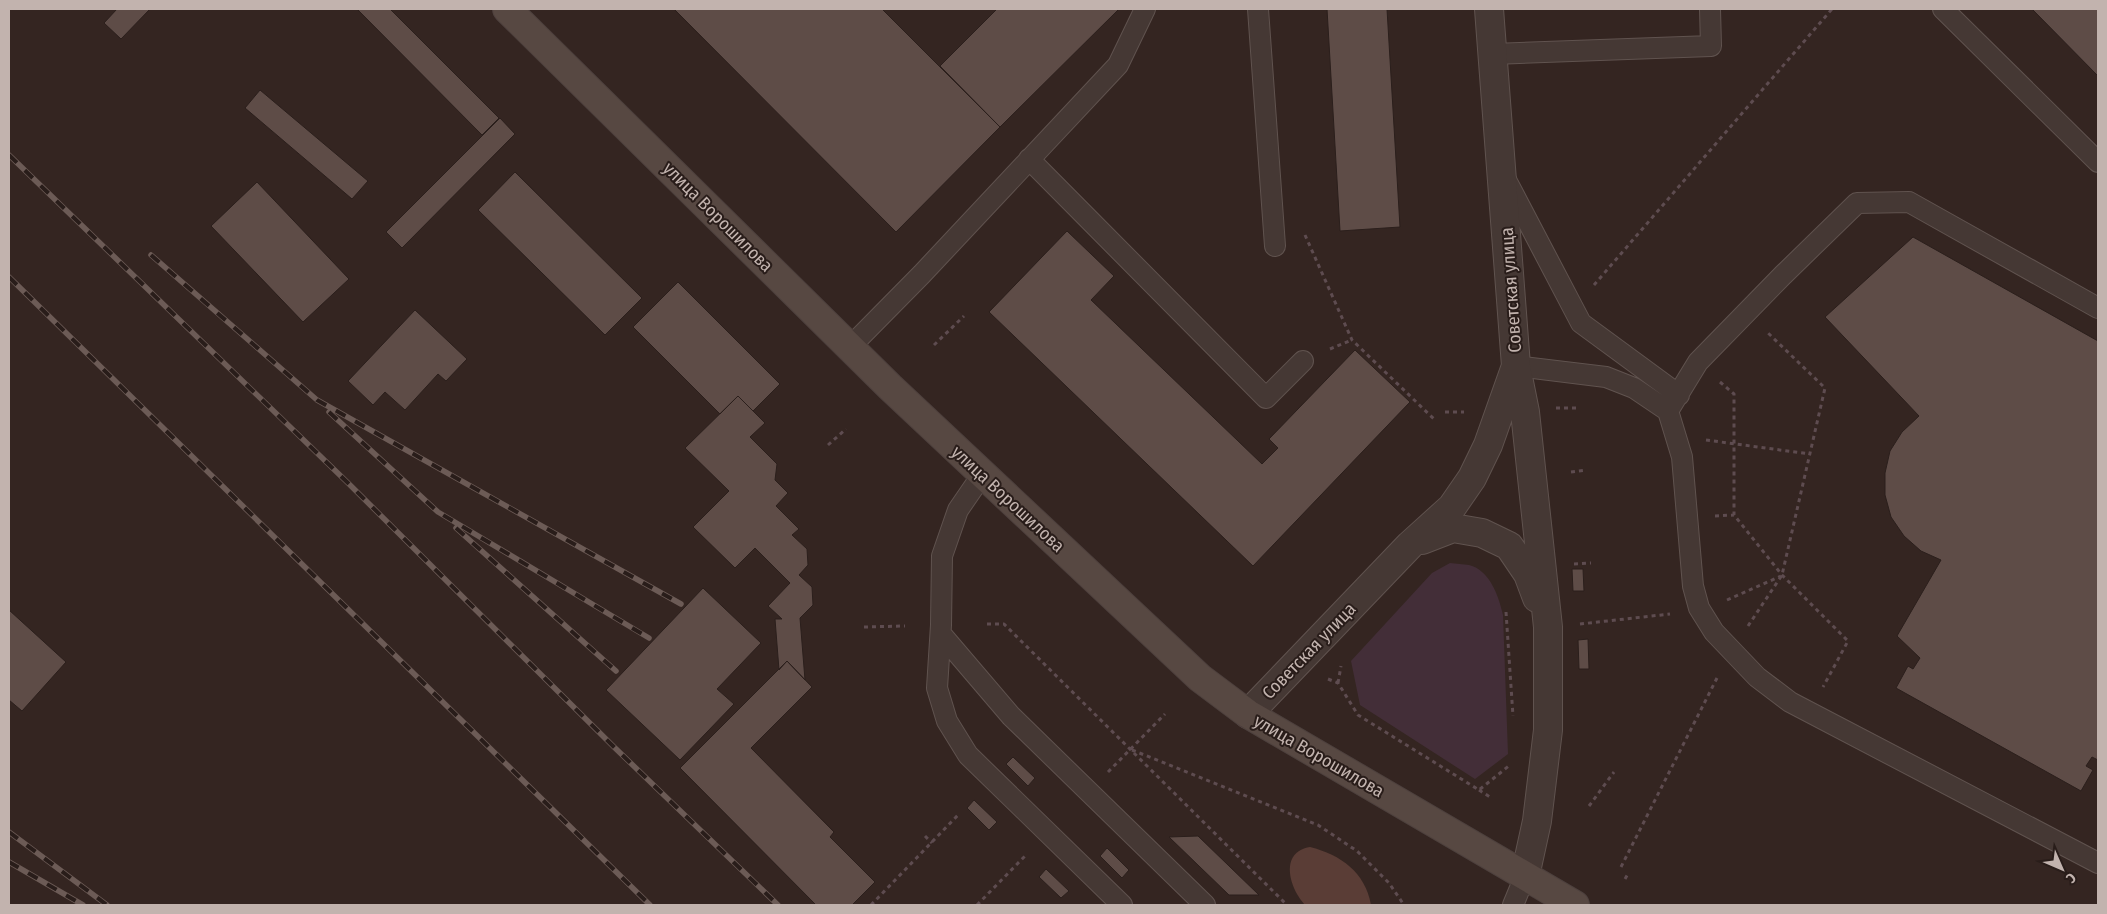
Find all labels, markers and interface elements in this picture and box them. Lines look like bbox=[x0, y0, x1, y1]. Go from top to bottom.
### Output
street label: улица Ворошилова bbox=[658, 157, 778, 277]
street label: Советская улица bbox=[1496, 226, 1526, 353]
street label: улица Ворошилова bbox=[947, 441, 1069, 557]
street label: Советская улица bbox=[1257, 598, 1361, 704]
street label: улица Ворошилова bbox=[1250, 710, 1388, 802]
north arrow bbox=[2037, 844, 2087, 894]
text: С bbox=[2062, 869, 2079, 887]

